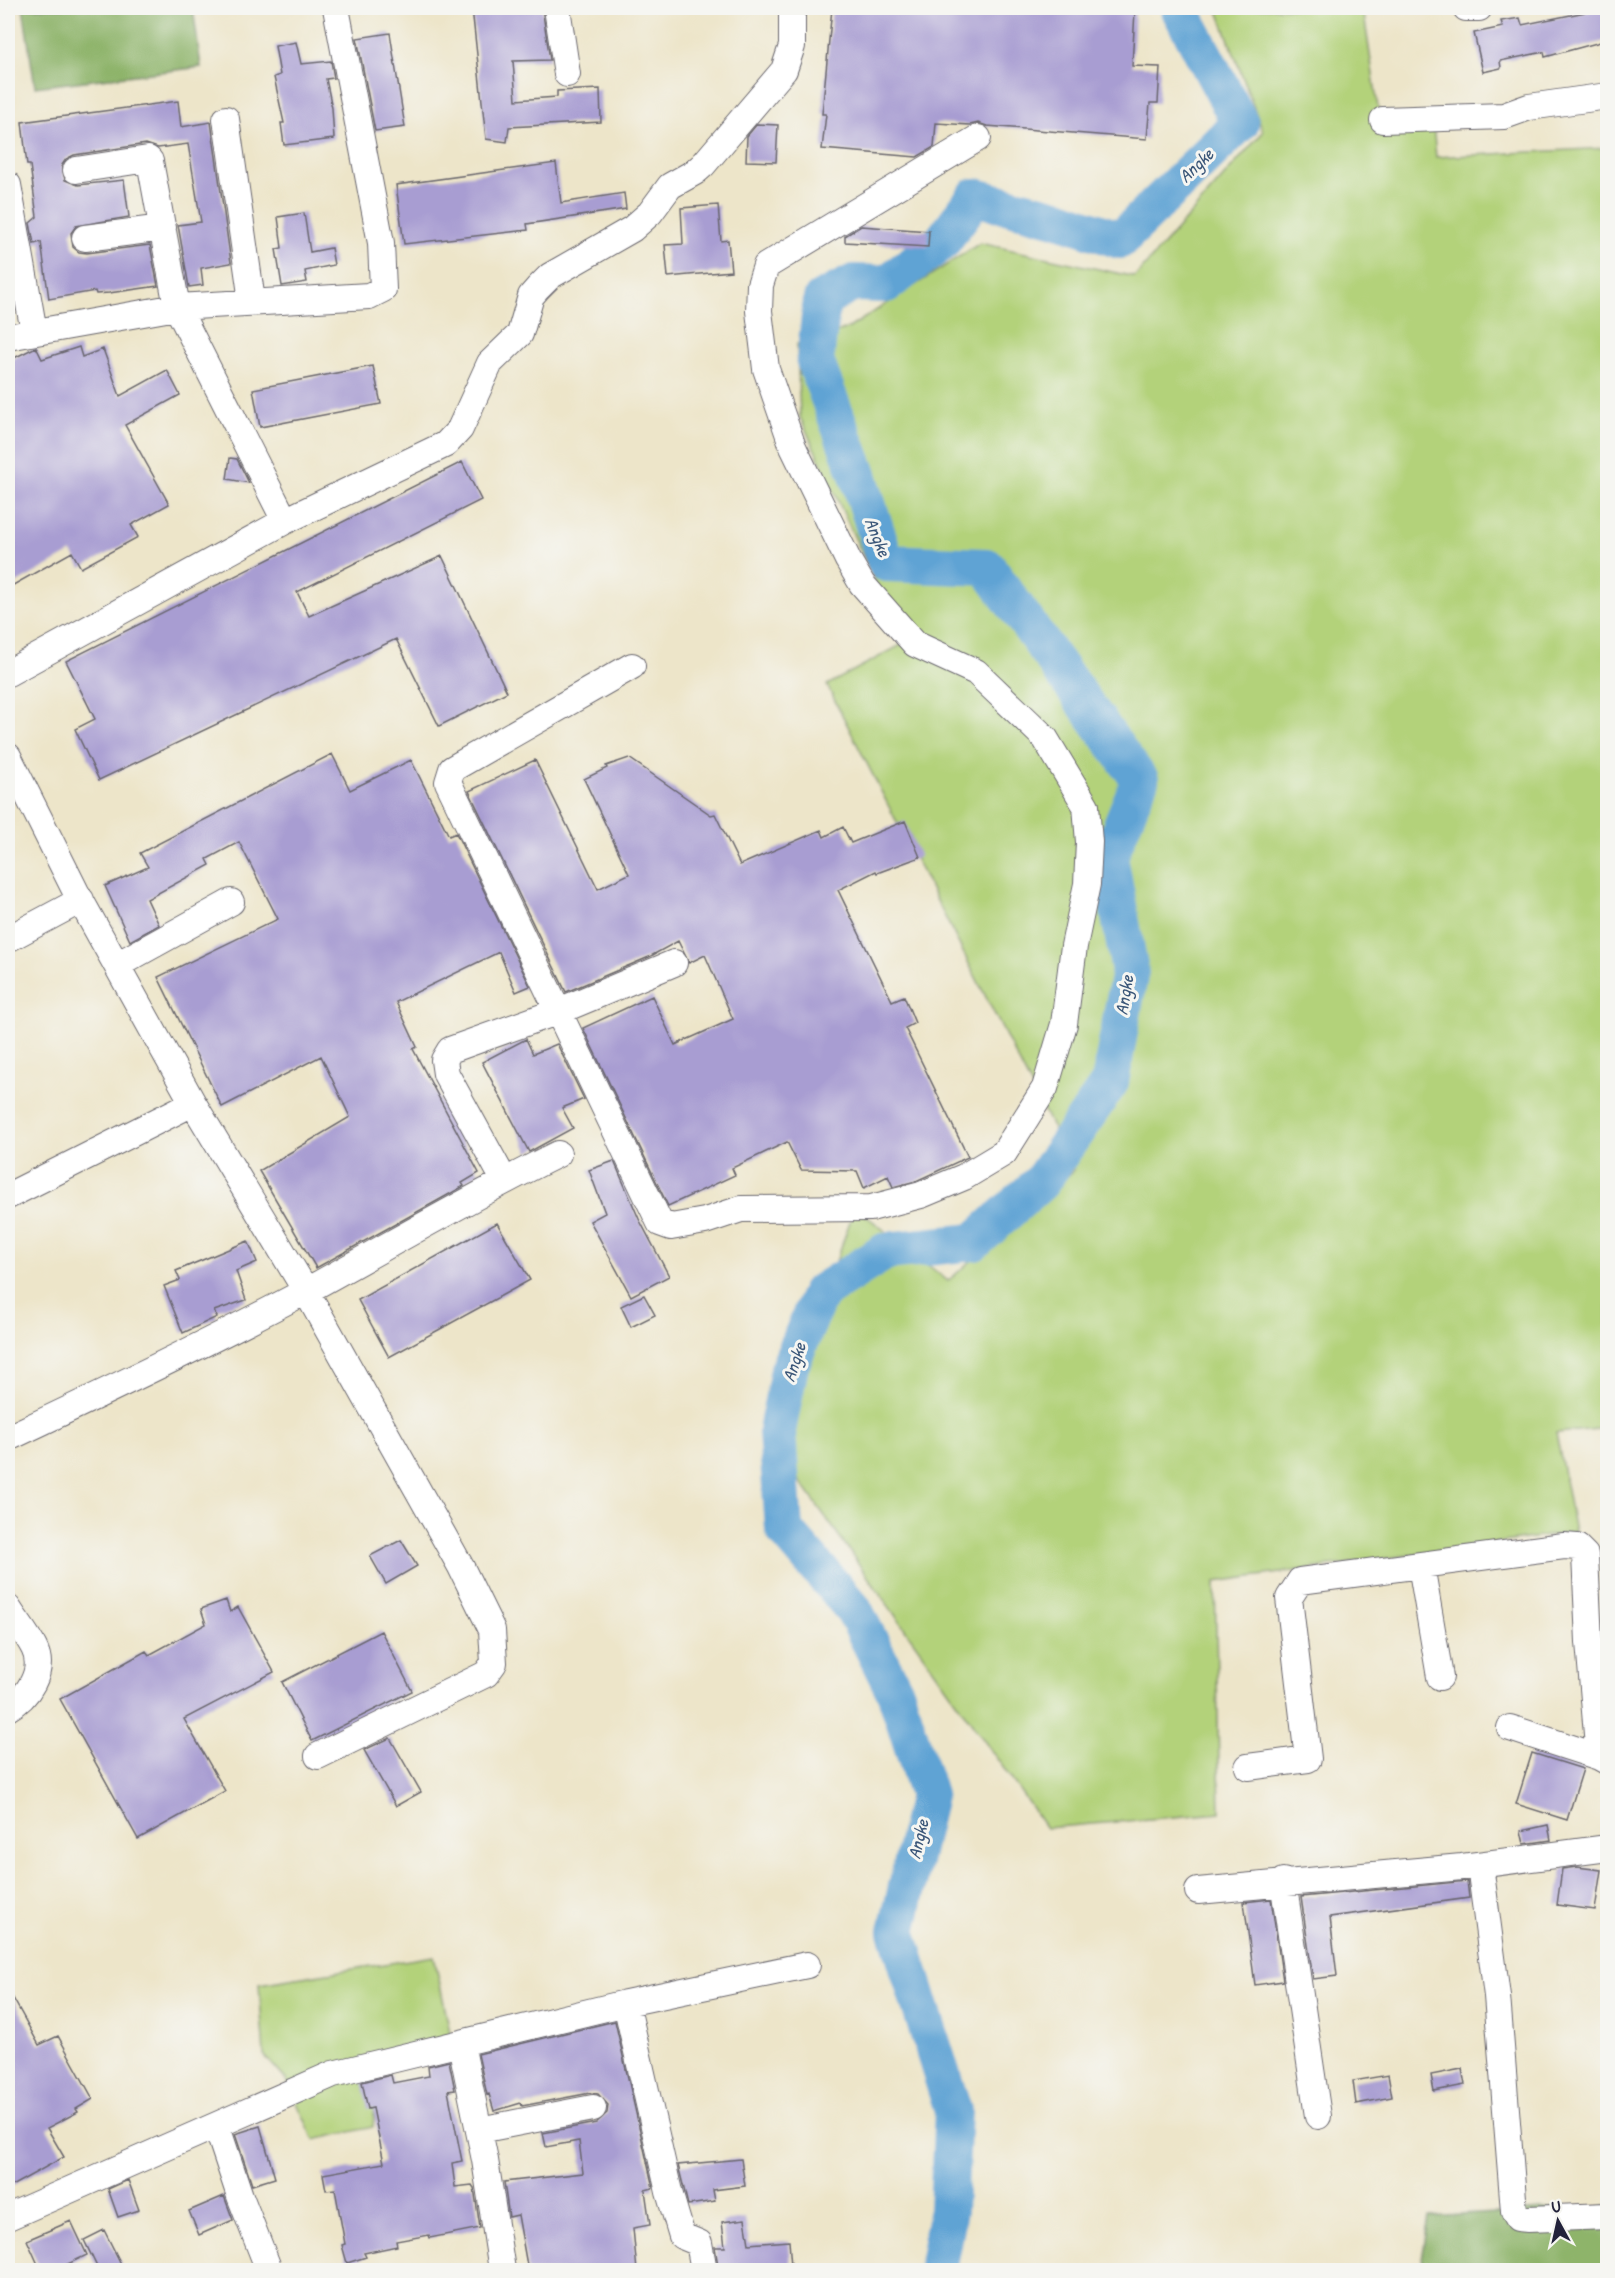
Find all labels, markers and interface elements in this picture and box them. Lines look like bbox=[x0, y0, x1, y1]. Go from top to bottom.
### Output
water label: Angke bbox=[1173, 142, 1220, 188]
water label: Angke bbox=[859, 514, 897, 561]
water label: Angke bbox=[1109, 973, 1140, 1017]
water label: Angke bbox=[776, 1339, 812, 1385]
water label: Angke bbox=[901, 1816, 935, 1861]
north arrow bbox=[1528, 2191, 1588, 2251]
text: U bbox=[1550, 2195, 1562, 2218]

